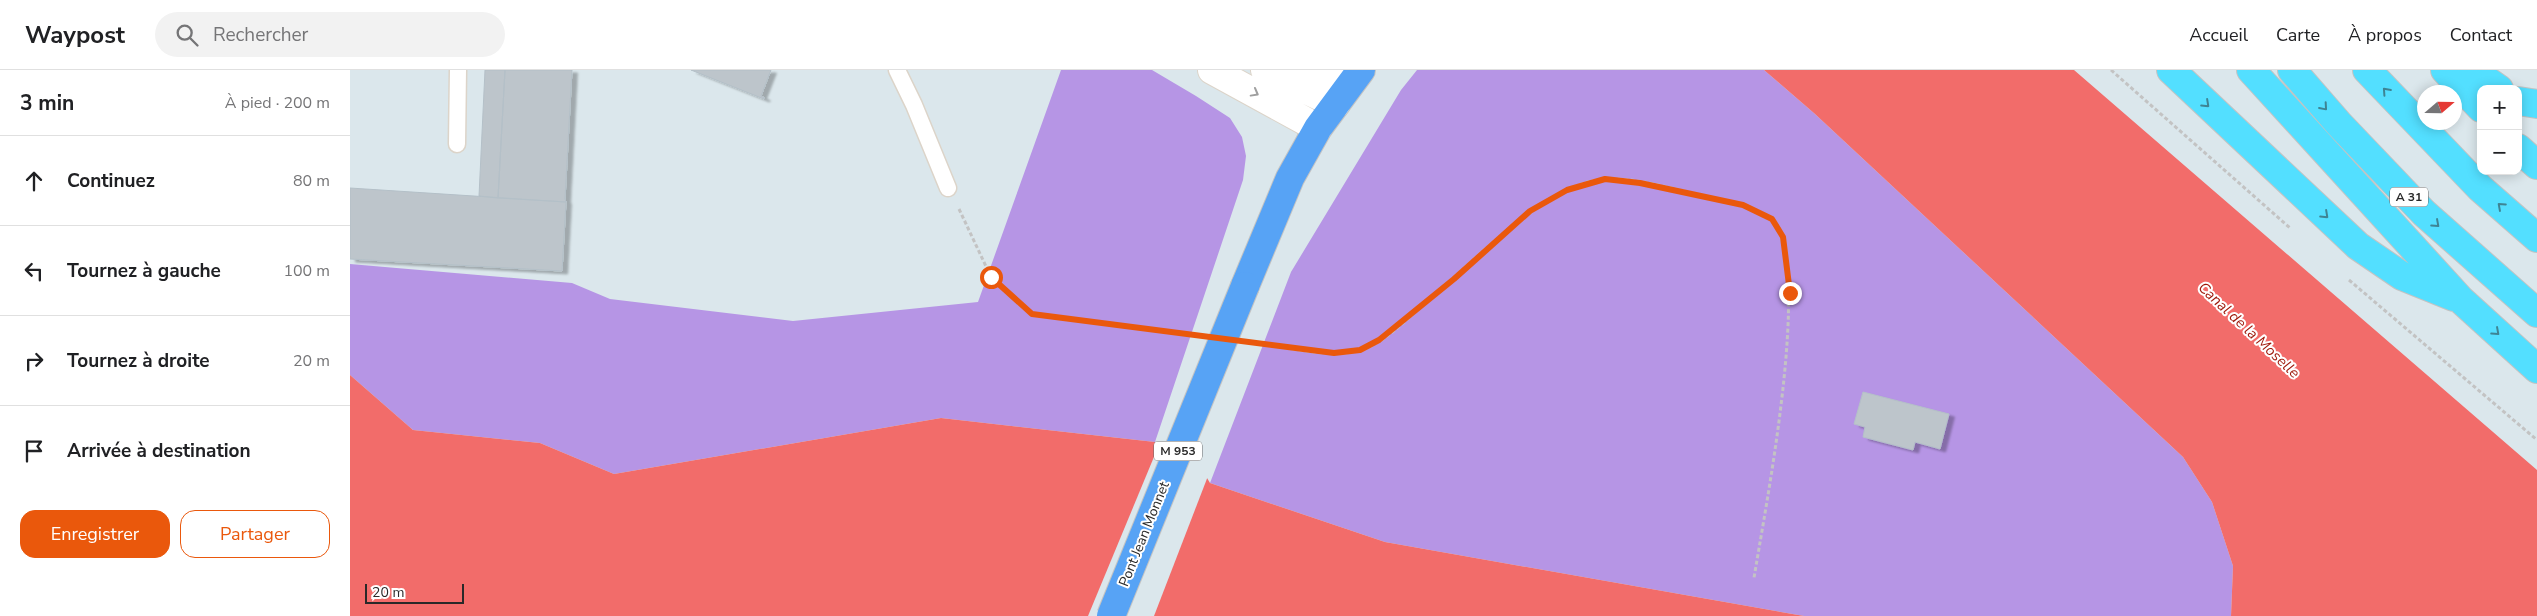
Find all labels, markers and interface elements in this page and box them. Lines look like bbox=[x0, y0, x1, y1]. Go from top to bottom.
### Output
search box bbox=[155, 12, 505, 57]
text: Waypost bbox=[25, 19, 125, 51]
icon: search bbox=[173, 21, 201, 49]
text: Rechercher bbox=[213, 22, 308, 48]
text: Accueil bbox=[2189, 23, 2248, 47]
text: Carte bbox=[2276, 23, 2320, 47]
text: À propos bbox=[2348, 23, 2422, 47]
text: Contact bbox=[2450, 23, 2512, 47]
north arrow bbox=[2417, 85, 2462, 130]
map controls bbox=[2477, 85, 2522, 175]
button: + bbox=[2477, 85, 2522, 130]
one-way arrow bbox=[1249, 87, 1258, 97]
one-way arrow bbox=[2383, 88, 2392, 97]
text: 3 min bbox=[20, 89, 74, 117]
text: À pied · 200 m bbox=[225, 92, 330, 114]
one-way arrow bbox=[2201, 98, 2210, 107]
one-way arrow bbox=[2318, 101, 2327, 110]
button: − bbox=[2477, 130, 2522, 175]
icon: ahead bbox=[20, 167, 48, 195]
text: Continuez bbox=[67, 168, 155, 194]
text: 80 m bbox=[293, 170, 330, 192]
road number: A 31 bbox=[2390, 188, 2428, 206]
one-way arrow bbox=[2497, 203, 2506, 212]
one-way arrow bbox=[2319, 209, 2328, 218]
one-way arrow bbox=[2431, 218, 2440, 227]
icon: left bbox=[20, 257, 48, 285]
text: Tournez à gauche bbox=[67, 258, 221, 284]
text: 100 m bbox=[283, 260, 330, 282]
route start bbox=[980, 266, 1003, 289]
water label: Canal de la Moselle bbox=[2194, 277, 2304, 383]
route end bbox=[1779, 282, 1802, 305]
one-way arrow bbox=[2491, 326, 2500, 335]
icon: right bbox=[20, 347, 48, 375]
text: Tournez à droite bbox=[67, 348, 210, 374]
text: 20 m bbox=[293, 350, 330, 372]
icon: arrive bbox=[20, 437, 48, 465]
text: Arrivée à destination bbox=[67, 438, 251, 464]
road number: M 953 bbox=[1154, 442, 1202, 461]
street label: Pont Jean Monnet bbox=[1114, 479, 1174, 589]
button: Enregistrer bbox=[20, 510, 170, 558]
button: Partager bbox=[180, 510, 330, 558]
scale bar bbox=[365, 581, 464, 604]
text: 20 m bbox=[372, 583, 404, 602]

